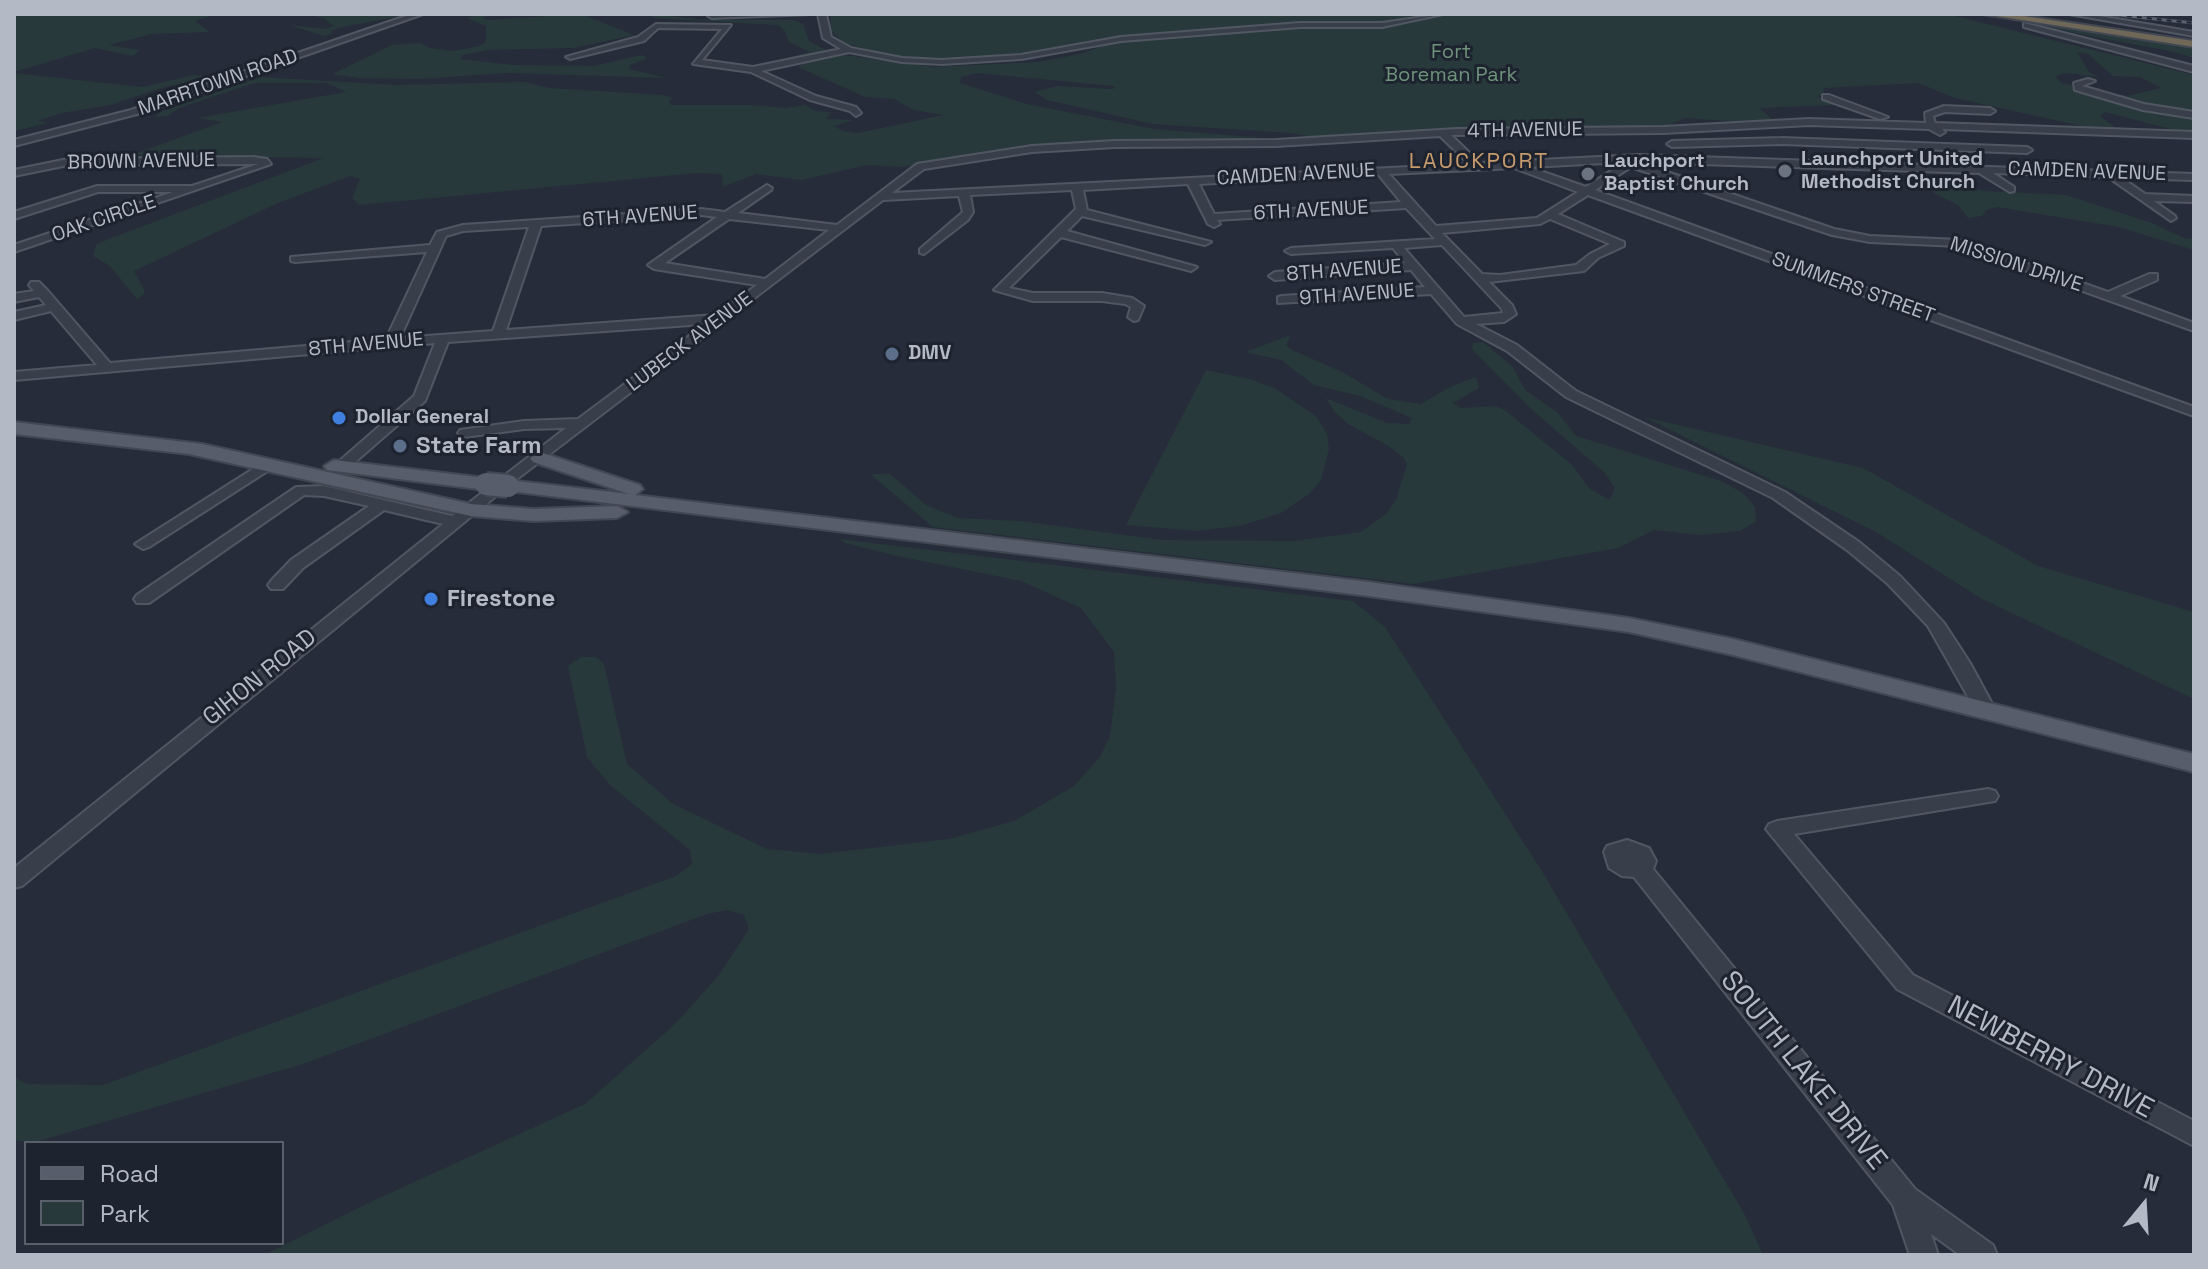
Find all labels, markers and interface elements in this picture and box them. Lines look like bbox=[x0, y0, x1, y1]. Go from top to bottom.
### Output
park label: Fort Boreman Park bbox=[1385, 41, 1517, 88]
street label: MARRTOWN ROAD bbox=[135, 44, 301, 122]
street label: 4TH AVENUE bbox=[1467, 118, 1583, 144]
place label: Launchport United Methodist Church bbox=[1801, 148, 1983, 195]
street label: BROWN AVENUE bbox=[67, 149, 215, 175]
district label: LAUCKPORT bbox=[1409, 149, 1549, 175]
place label: Lauchport Baptist Church bbox=[1604, 150, 1749, 197]
street label: CAMDEN AVENUE bbox=[2007, 157, 2167, 187]
street label: CAMDEN AVENUE bbox=[1216, 159, 1376, 191]
marker: Launchport United Methodist Church bbox=[1776, 162, 1794, 180]
marker: Lauchport Baptist Church bbox=[1579, 165, 1597, 183]
street label: OAK CIRCLE bbox=[49, 190, 159, 248]
street label: 6TH AVENUE bbox=[1253, 196, 1369, 226]
street label: 6TH AVENUE bbox=[582, 201, 698, 233]
street label: MISSION DRIVE bbox=[1947, 232, 2085, 298]
street label: SUMMERS STREET bbox=[1768, 247, 1938, 329]
street label: 8TH AVENUE bbox=[1286, 255, 1402, 287]
street label: 9TH AVENUE bbox=[1299, 279, 1415, 311]
street label: LUBECK AVENUE bbox=[622, 287, 758, 397]
street label: 8TH AVENUE bbox=[307, 328, 425, 362]
place label: DMV bbox=[908, 342, 951, 366]
marker: DMV bbox=[883, 345, 901, 363]
place label: Dollar General bbox=[355, 406, 489, 430]
marker: Dollar General bbox=[330, 409, 348, 427]
place label: State Farm bbox=[416, 432, 541, 460]
marker: State Farm bbox=[391, 437, 409, 455]
place label: Firestone bbox=[447, 585, 555, 613]
marker: Firestone bbox=[422, 590, 440, 608]
street label: GIHON ROAD bbox=[197, 624, 323, 732]
street label: SOUTH LAKE DRIVE bbox=[1713, 965, 1893, 1177]
street label: NEWBERRY DRIVE bbox=[1941, 990, 2159, 1126]
legend bbox=[24, 1141, 284, 1245]
text: Road bbox=[100, 1158, 159, 1189]
north arrow bbox=[2104, 1165, 2184, 1245]
text: N bbox=[2140, 1167, 2163, 1198]
text: Park bbox=[100, 1198, 150, 1229]

